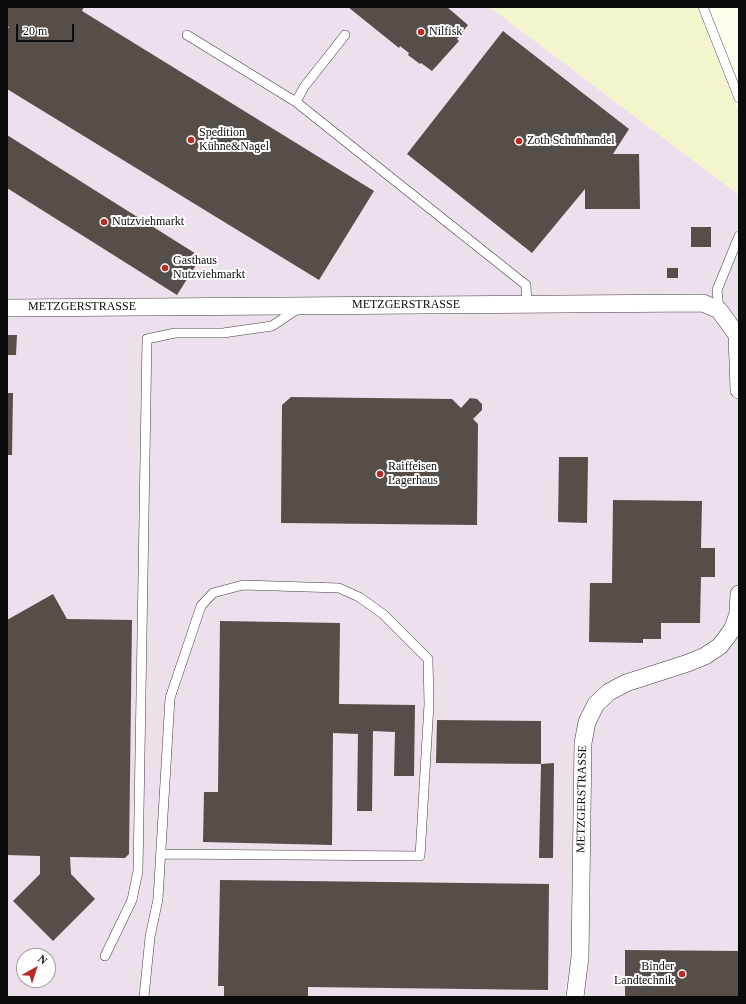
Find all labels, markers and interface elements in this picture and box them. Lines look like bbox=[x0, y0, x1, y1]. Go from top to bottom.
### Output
scale bar bbox=[18, 16, 76, 42]
text: 20 m bbox=[23, 24, 47, 38]
place label: Nilfisk bbox=[429, 25, 462, 39]
marker: Nilfisk bbox=[416, 27, 426, 37]
place label: Spedition Kühne&Nagel bbox=[199, 126, 269, 154]
place label: Zoth Schuhhandel bbox=[527, 134, 615, 148]
marker: Spedition Kühne&Nagel bbox=[186, 135, 196, 145]
marker: Zoth Schuhhandel bbox=[514, 136, 524, 146]
place label: Nutzviehmarkt bbox=[112, 215, 184, 229]
marker: Nutzviehmarkt bbox=[99, 217, 109, 227]
place label: Gasthaus Nutzviehmarkt bbox=[173, 254, 245, 282]
marker: Gasthaus Nutzviehmarkt bbox=[160, 263, 170, 273]
street label: METZGERSTRASSE bbox=[352, 298, 460, 312]
street label: METZGERSTRASSE bbox=[28, 300, 136, 314]
place label: Raiffeisen Lagerhaus bbox=[388, 460, 438, 488]
marker: Raiffeisen Lagerhaus bbox=[375, 469, 385, 479]
street label: METZGERSTRASSE bbox=[574, 745, 590, 853]
north arrow bbox=[16, 948, 56, 988]
text: N bbox=[36, 952, 50, 967]
place label: Binder Landtechnik bbox=[614, 960, 674, 988]
marker: Binder Landtechnik bbox=[677, 969, 687, 979]

